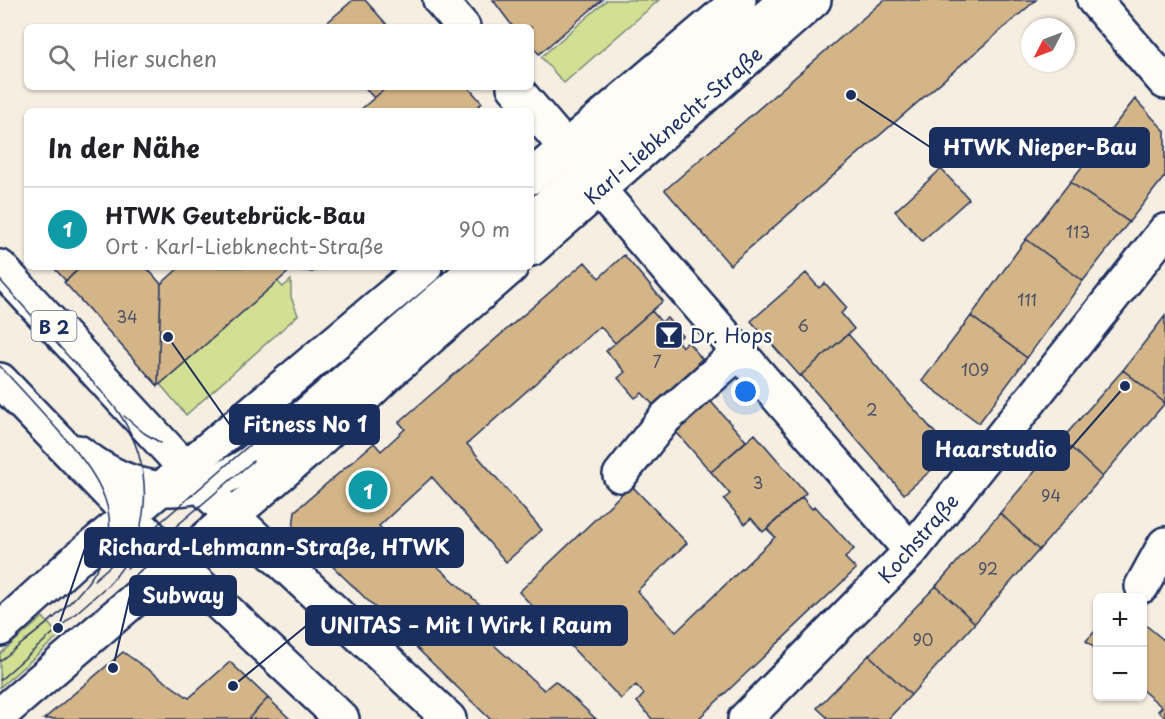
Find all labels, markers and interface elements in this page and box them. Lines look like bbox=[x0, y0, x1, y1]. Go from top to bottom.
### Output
north arrow bbox=[1021, 18, 1075, 72]
search box bbox=[24, 24, 534, 90]
street label: Karl-Liebknecht-Straße bbox=[577, 39, 769, 211]
icon: search bbox=[45, 41, 78, 74]
text: Hier suchen bbox=[93, 41, 217, 74]
text: In der Nähe bbox=[48, 128, 200, 167]
callout: HTWK Nieper-Bau bbox=[930, 128, 1149, 167]
text: HTWK Nieper-Bau bbox=[943, 130, 1137, 162]
text: HTWK Geutebrück-Bau bbox=[105, 198, 366, 231]
text: 1 bbox=[63, 214, 72, 244]
text: 90 m bbox=[459, 214, 510, 244]
house number: 113 bbox=[1066, 219, 1090, 243]
text: Ort · Karl-Liebknecht-Straße bbox=[105, 231, 384, 261]
house number: 111 bbox=[1017, 287, 1037, 311]
house number: 34 bbox=[116, 304, 138, 328]
road number: B 2 bbox=[32, 311, 76, 341]
house number: 6 bbox=[797, 313, 809, 337]
bar icon: Dr. Hops bbox=[653, 319, 685, 351]
place label: Dr. Hops bbox=[690, 320, 772, 350]
house number: 7 bbox=[652, 349, 662, 373]
house number: 109 bbox=[961, 357, 989, 381]
your location bbox=[731, 377, 760, 406]
house number: 2 bbox=[866, 397, 878, 421]
callout: Fitness No 1 bbox=[230, 405, 379, 444]
text: Fitness No 1 bbox=[243, 407, 367, 439]
callout: Haarstudio bbox=[923, 431, 1069, 470]
text: Haarstudio bbox=[935, 432, 1057, 464]
pin: 1 bbox=[348, 468, 388, 512]
house number: 3 bbox=[753, 470, 763, 494]
house number: 94 bbox=[1041, 483, 1061, 507]
street label: Kochstraße bbox=[870, 487, 966, 589]
callout: Richard-Lehmann-Straße, HTWK bbox=[85, 528, 463, 567]
text: Richard-Lehmann-Straße, HTWK bbox=[98, 530, 450, 562]
house number: 92 bbox=[978, 556, 998, 580]
callout: Subway bbox=[130, 576, 236, 615]
text: Subway bbox=[142, 578, 224, 610]
map controls bbox=[1093, 593, 1147, 701]
button: + bbox=[1093, 593, 1147, 647]
callout: UNITAS – Mit I Wirk I Raum bbox=[306, 606, 627, 645]
text: UNITAS – Mit I Wirk I Raum bbox=[320, 608, 612, 640]
house number: 90 bbox=[912, 627, 934, 651]
button: − bbox=[1093, 647, 1147, 701]

